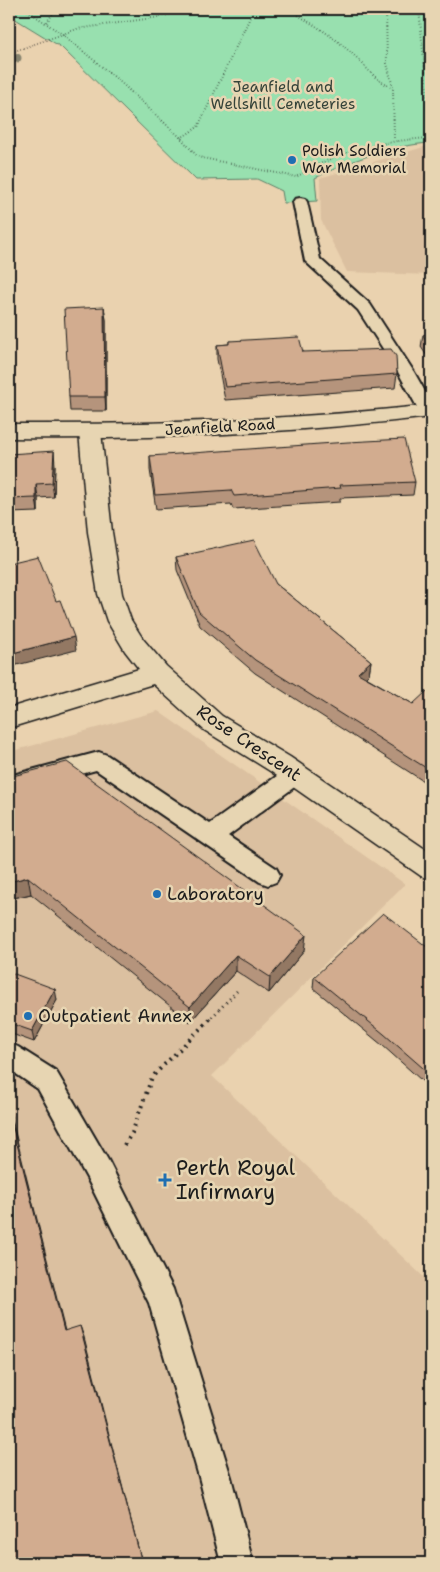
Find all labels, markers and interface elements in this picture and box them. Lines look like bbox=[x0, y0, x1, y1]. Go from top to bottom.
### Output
park label: Jeanfield and Wellshill Cemeteries bbox=[211, 77, 355, 114]
place label: Polish Soldiers War Memorial bbox=[302, 141, 406, 178]
marker: Polish Soldiers War Memorial bbox=[286, 154, 298, 166]
street label: Jeanfield Road bbox=[164, 414, 276, 440]
street label: Rose Crescent bbox=[192, 699, 306, 787]
place label: Laboratory bbox=[167, 882, 264, 906]
marker: Laboratory bbox=[151, 888, 163, 900]
place label: Outpatient Annex bbox=[38, 1004, 192, 1028]
marker: Outpatient Annex bbox=[22, 1010, 34, 1022]
place label: Perth Royal Infirmary bbox=[176, 1154, 296, 1206]
marker: Perth Royal Infirmary bbox=[158, 1173, 172, 1187]

